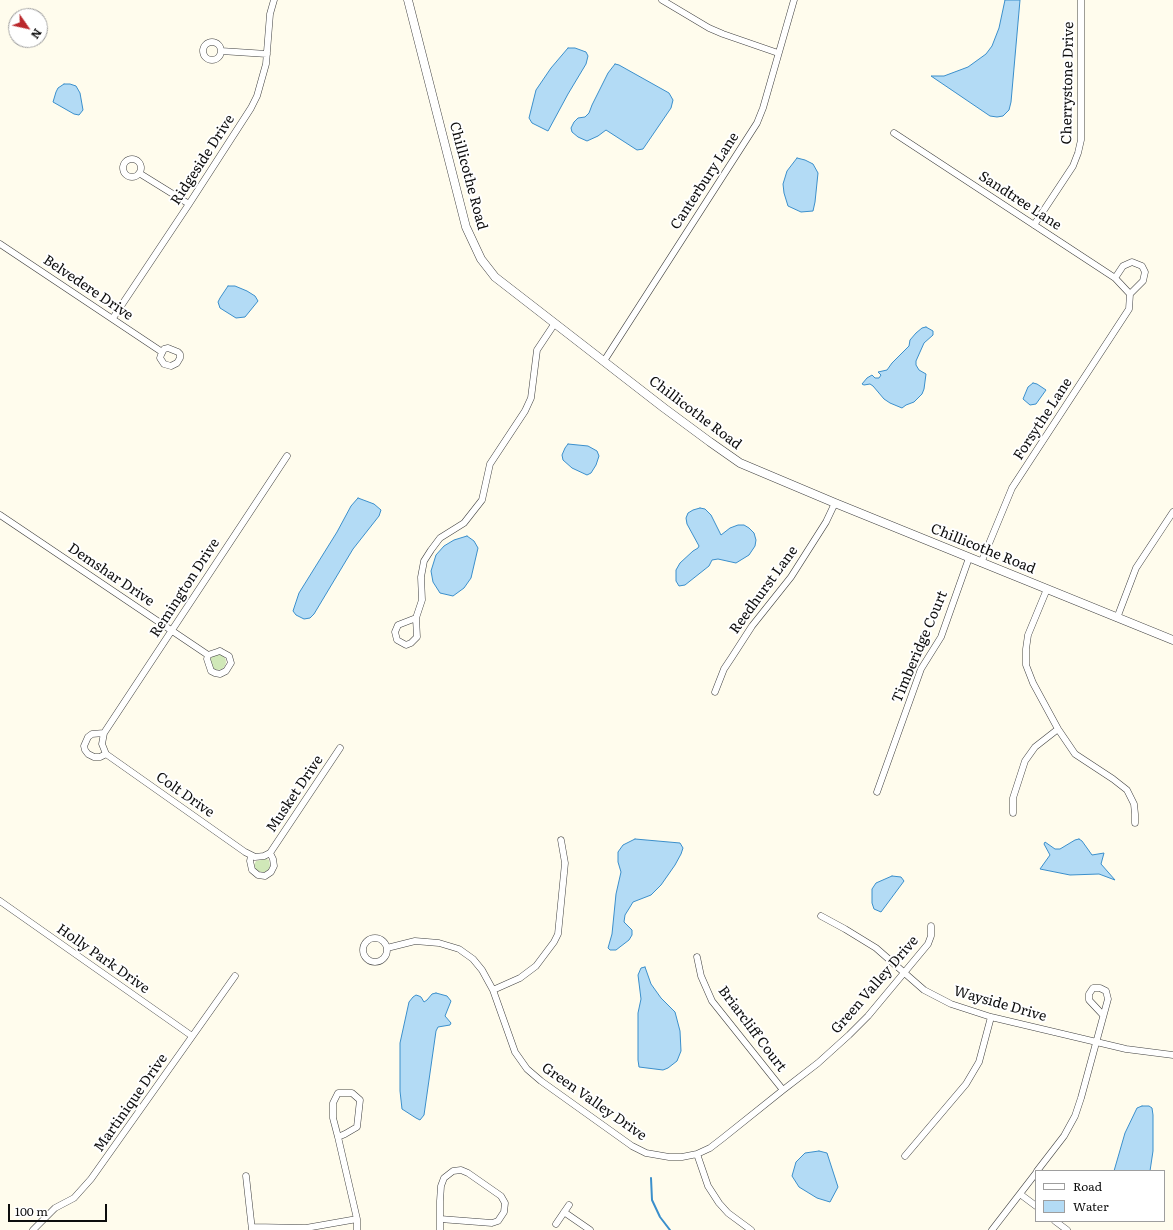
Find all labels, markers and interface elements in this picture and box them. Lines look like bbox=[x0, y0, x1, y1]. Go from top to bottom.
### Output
north arrow bbox=[8, 8, 48, 48]
street label: Cherrystone Drive bbox=[1059, 21, 1077, 145]
text: N bbox=[28, 26, 46, 42]
street label: Ridgeside Drive bbox=[168, 112, 238, 208]
street label: Chillicothe Road bbox=[445, 120, 491, 232]
street label: Canterbury Lane bbox=[667, 129, 743, 233]
street label: Sandtree Lane bbox=[976, 168, 1064, 234]
street label: Belvedere Drive bbox=[40, 252, 136, 324]
street label: Chillicothe Road bbox=[645, 373, 745, 453]
street label: Forsythe Lane bbox=[1010, 375, 1076, 463]
street label: Chillicothe Road bbox=[928, 520, 1038, 578]
street label: Remington Drive bbox=[147, 535, 223, 641]
street label: Demshar Drive bbox=[65, 540, 157, 610]
street label: Reedhurst Lane bbox=[726, 543, 802, 637]
street label: Timberidge Court bbox=[889, 588, 951, 706]
street label: Musket Drive bbox=[263, 752, 327, 836]
street label: Colt Drive bbox=[153, 769, 217, 821]
street label: Holly Park Drive bbox=[53, 921, 153, 997]
street label: Green Valley Drive bbox=[828, 933, 922, 1037]
street label: Briarcliff Court bbox=[714, 983, 790, 1075]
street label: Wayside Drive bbox=[952, 983, 1048, 1025]
street label: Martinique Drive bbox=[91, 1051, 171, 1155]
street label: Green Valley Drive bbox=[538, 1059, 650, 1145]
legend bbox=[1035, 1170, 1165, 1222]
text: Road bbox=[1073, 1177, 1102, 1195]
scale bar bbox=[10, 1196, 109, 1222]
text: Water bbox=[1073, 1197, 1109, 1215]
text: 100 m bbox=[15, 1202, 48, 1220]

